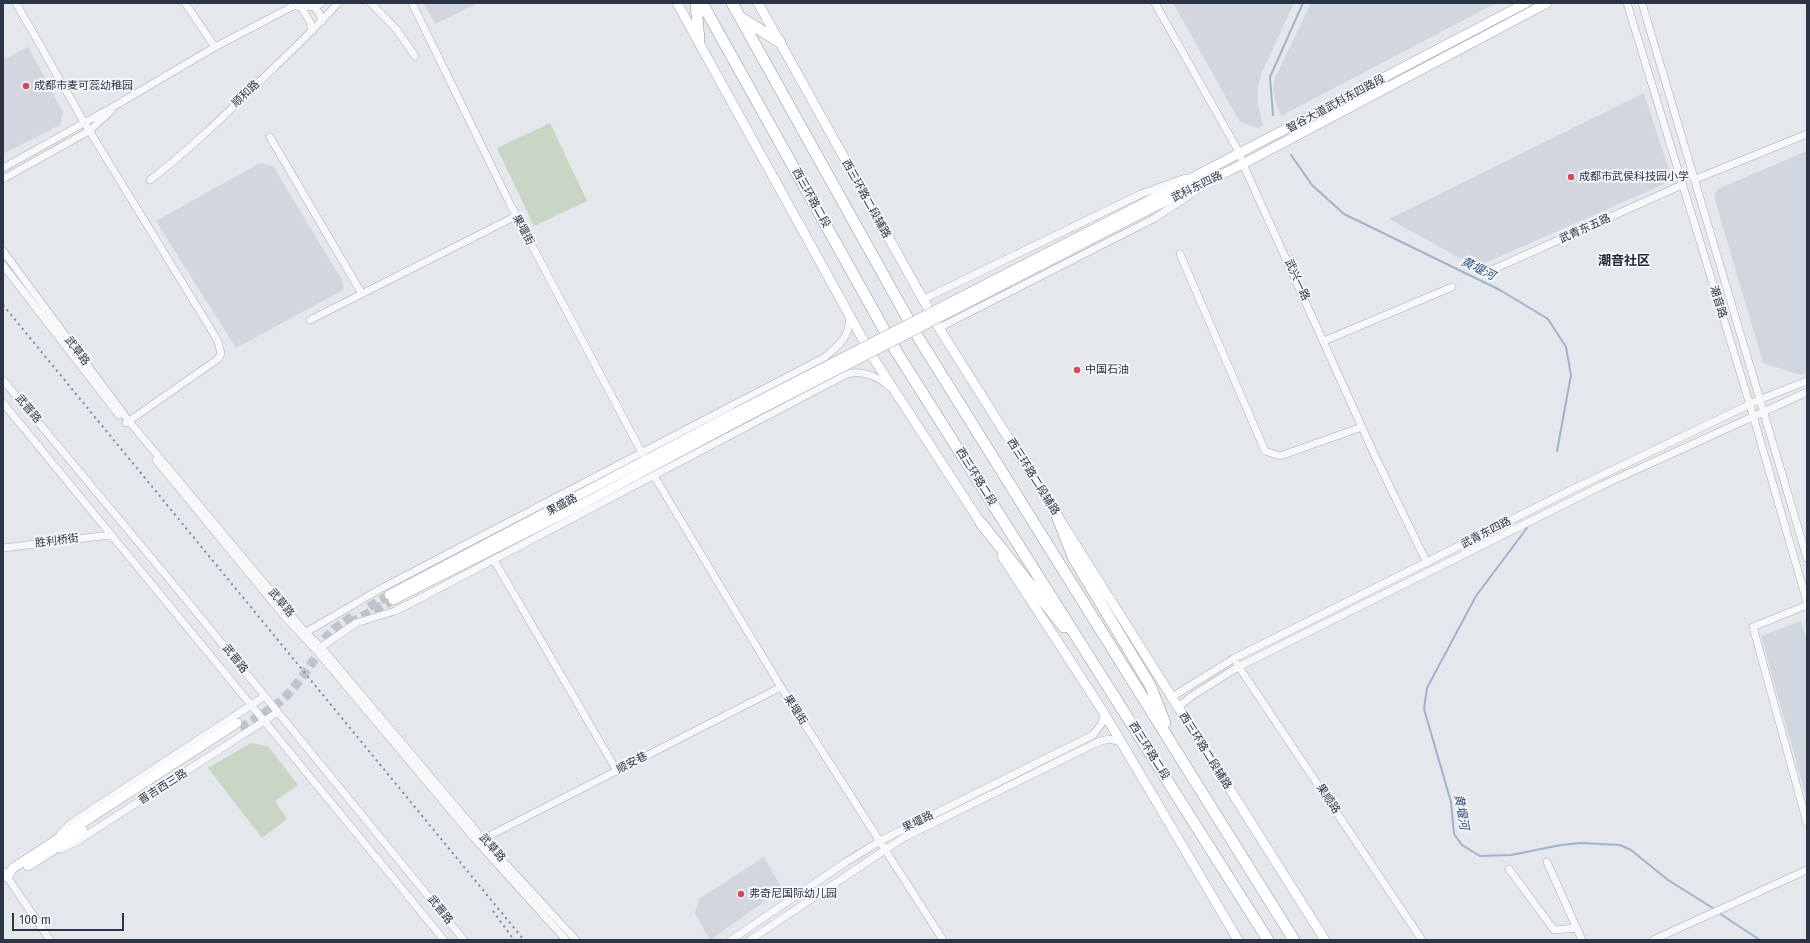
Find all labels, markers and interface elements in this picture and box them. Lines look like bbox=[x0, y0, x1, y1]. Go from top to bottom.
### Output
street label: 智谷大道武科东四路段 bbox=[1284, 72, 1388, 136]
street label: 顺和路 bbox=[229, 78, 263, 110]
place label: 成都市麦可蕊幼稚园 bbox=[34, 79, 133, 93]
marker: 成都市麦可蕊幼稚园 bbox=[21, 81, 31, 91]
street label: 西三环路二段辅路 bbox=[839, 157, 893, 241]
street label: 西三环路二段 bbox=[789, 166, 833, 230]
street label: 武科东四路 bbox=[1169, 169, 1225, 205]
place label: 成都市武侯科技园小学 bbox=[1579, 170, 1689, 184]
marker: 成都市武侯科技园小学 bbox=[1566, 172, 1576, 182]
street label: 果堰街 bbox=[509, 212, 537, 248]
street label: 武青东五路 bbox=[1557, 212, 1613, 246]
district label: 潮音社区 bbox=[1598, 253, 1650, 269]
water label: 黄堰河 bbox=[1459, 255, 1497, 283]
street label: 武兴一路 bbox=[1282, 257, 1312, 303]
street label: 潮音路 bbox=[1707, 284, 1729, 320]
street label: 武草路 bbox=[62, 334, 92, 368]
place label: 中国石油 bbox=[1085, 363, 1129, 377]
marker: 中国石油 bbox=[1072, 365, 1082, 375]
street label: 武晋路 bbox=[12, 392, 44, 426]
street label: 西三环路二段辅路 bbox=[1004, 436, 1062, 518]
street label: 西三环路二段 bbox=[953, 446, 999, 508]
street label: 果盛路 bbox=[544, 491, 580, 519]
street label: 武青东四路 bbox=[1459, 515, 1513, 551]
street label: 胜利桥街 bbox=[34, 532, 80, 550]
street label: 武草路 bbox=[265, 586, 297, 620]
street label: 武晋路 bbox=[219, 642, 251, 676]
street label: 果堰街 bbox=[780, 693, 810, 727]
street label: 西三环路二段辅路 bbox=[1176, 710, 1234, 792]
street label: 西三环路二段 bbox=[1126, 720, 1172, 782]
street label: 顺安巷 bbox=[614, 750, 650, 776]
street label: 晋吉西三路 bbox=[136, 767, 190, 807]
street label: 果顺路 bbox=[1313, 782, 1343, 816]
water label: 黄堰河 bbox=[1451, 793, 1471, 831]
street label: 果堰路 bbox=[900, 809, 936, 835]
street label: 武草路 bbox=[476, 831, 508, 865]
place label: 弗奇尼国际幼儿园 bbox=[749, 887, 837, 901]
marker: 弗奇尼国际幼儿园 bbox=[736, 889, 746, 899]
street label: 武晋路 bbox=[424, 893, 456, 927]
scale bar bbox=[14, 905, 126, 931]
text: 100 m bbox=[19, 913, 51, 927]

